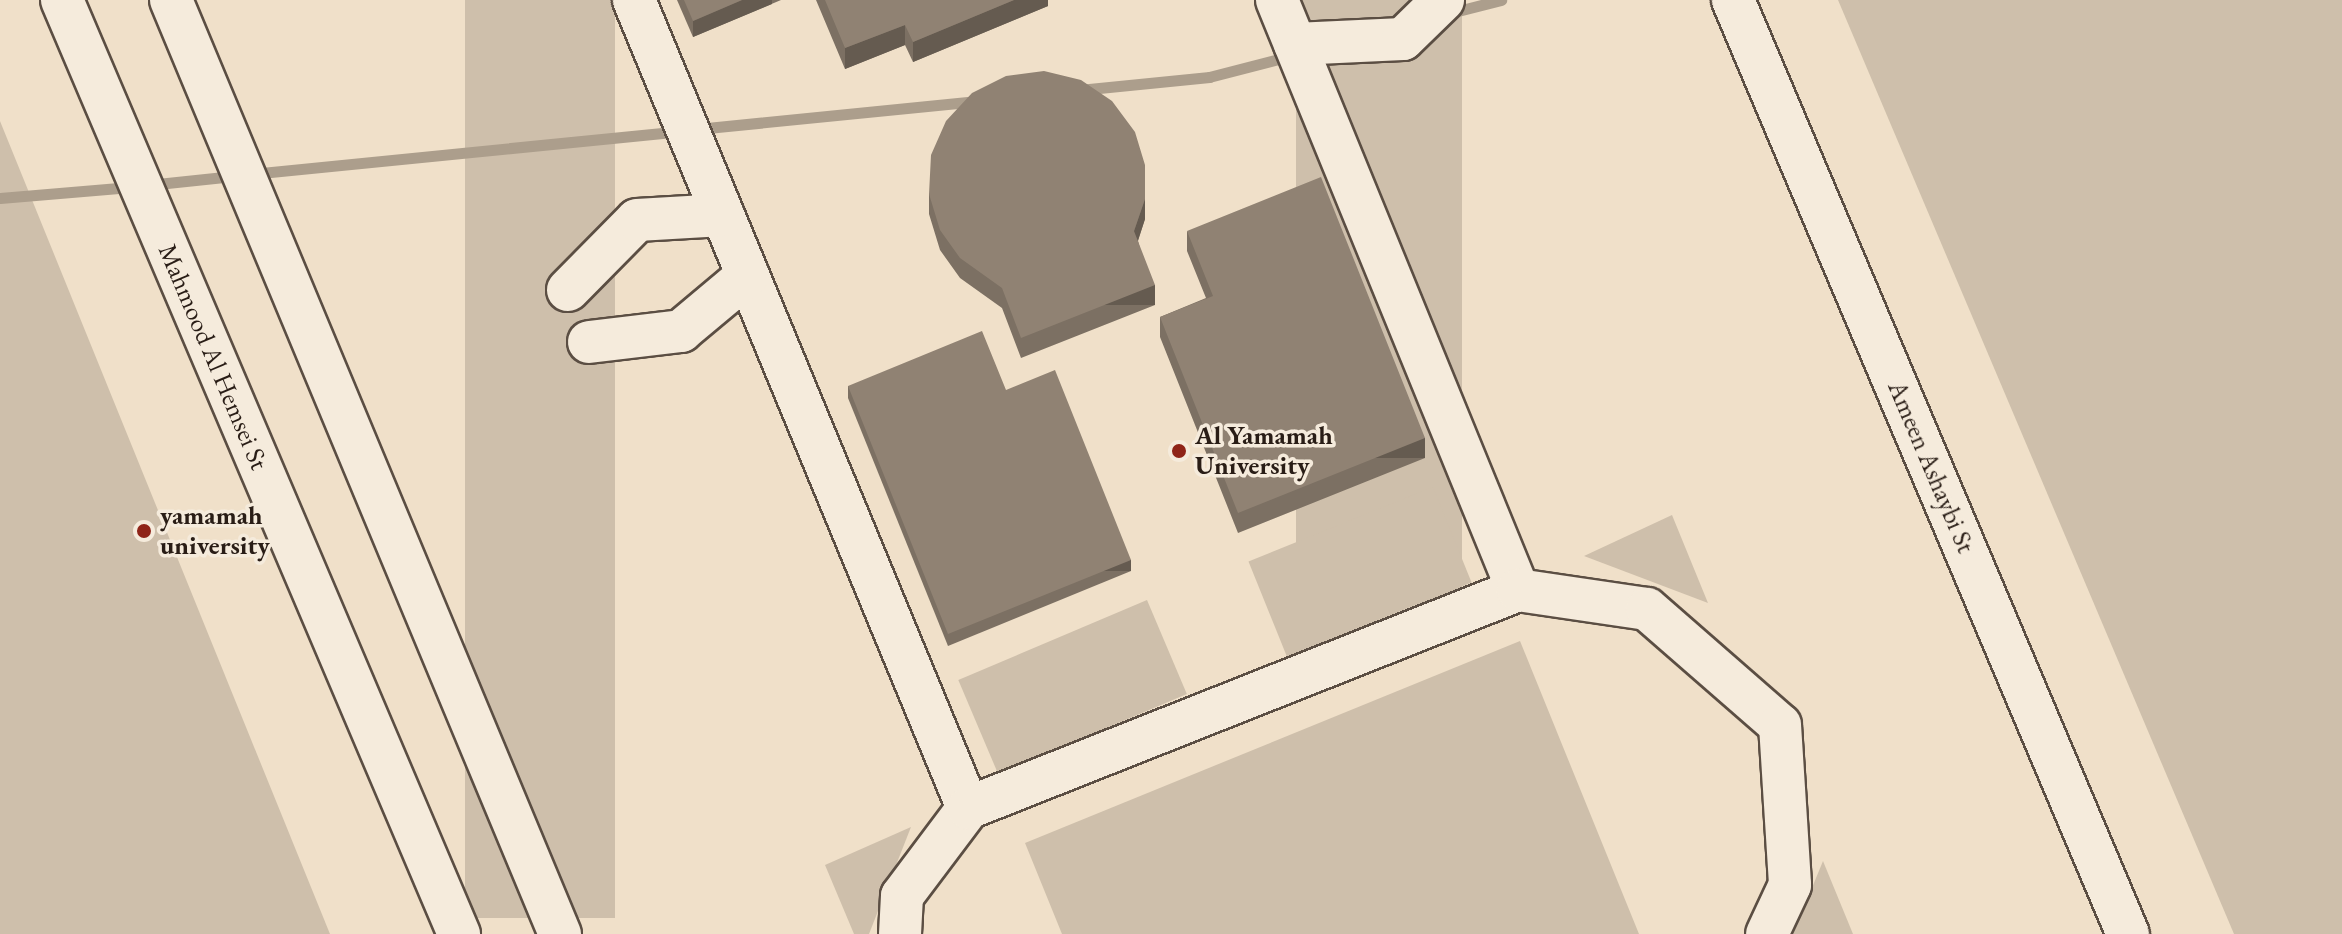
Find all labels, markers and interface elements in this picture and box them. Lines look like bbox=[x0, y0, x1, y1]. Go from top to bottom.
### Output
street label: Mahmood Al Hemsei St bbox=[151, 239, 275, 475]
street label: Ameen Ashaybi St bbox=[1881, 376, 1981, 558]
place label: Al Yamamah University bbox=[1195, 420, 1333, 482]
marker: Al Yamamah University bbox=[1170, 442, 1188, 460]
place label: yamamah university bbox=[160, 500, 270, 562]
marker: yamamah university bbox=[135, 522, 153, 540]

